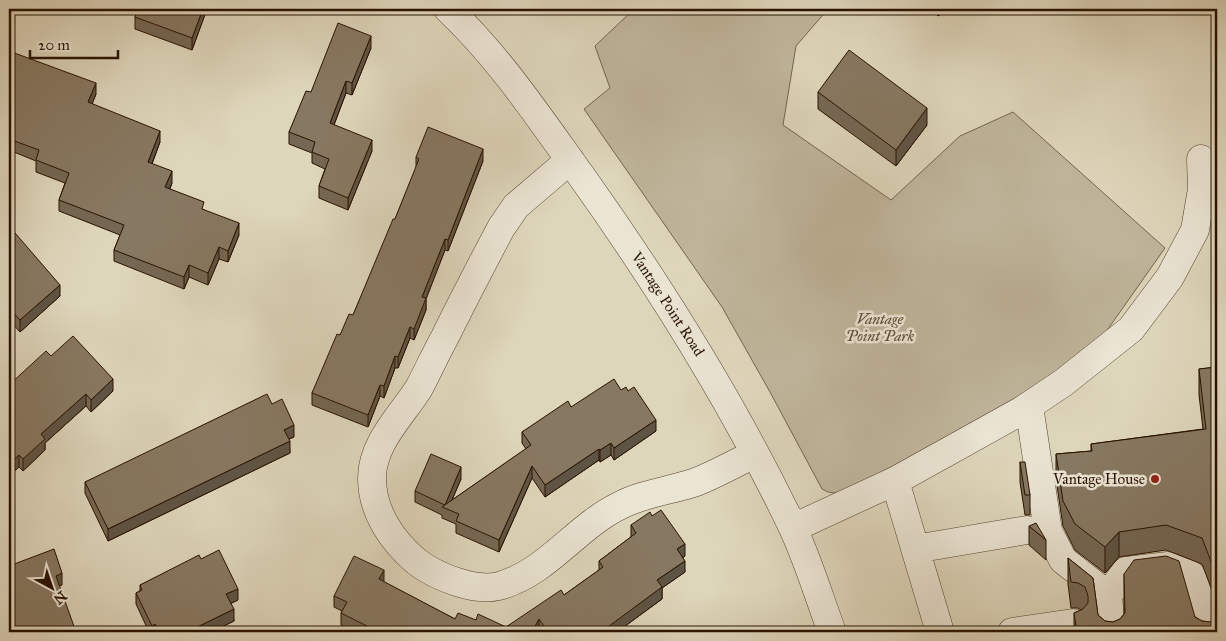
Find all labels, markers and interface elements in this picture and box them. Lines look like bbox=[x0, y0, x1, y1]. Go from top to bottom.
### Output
scale bar bbox=[30, 28, 118, 60]
text: 20 m bbox=[38, 36, 70, 54]
street label: Vantage Point Road bbox=[627, 248, 709, 360]
park label: Vantage Point Park bbox=[846, 310, 915, 345]
place label: Vantage House bbox=[1052, 470, 1145, 488]
marker: Vantage House bbox=[1149, 473, 1161, 485]
north arrow bbox=[28, 564, 78, 614]
text: N bbox=[50, 587, 70, 608]

